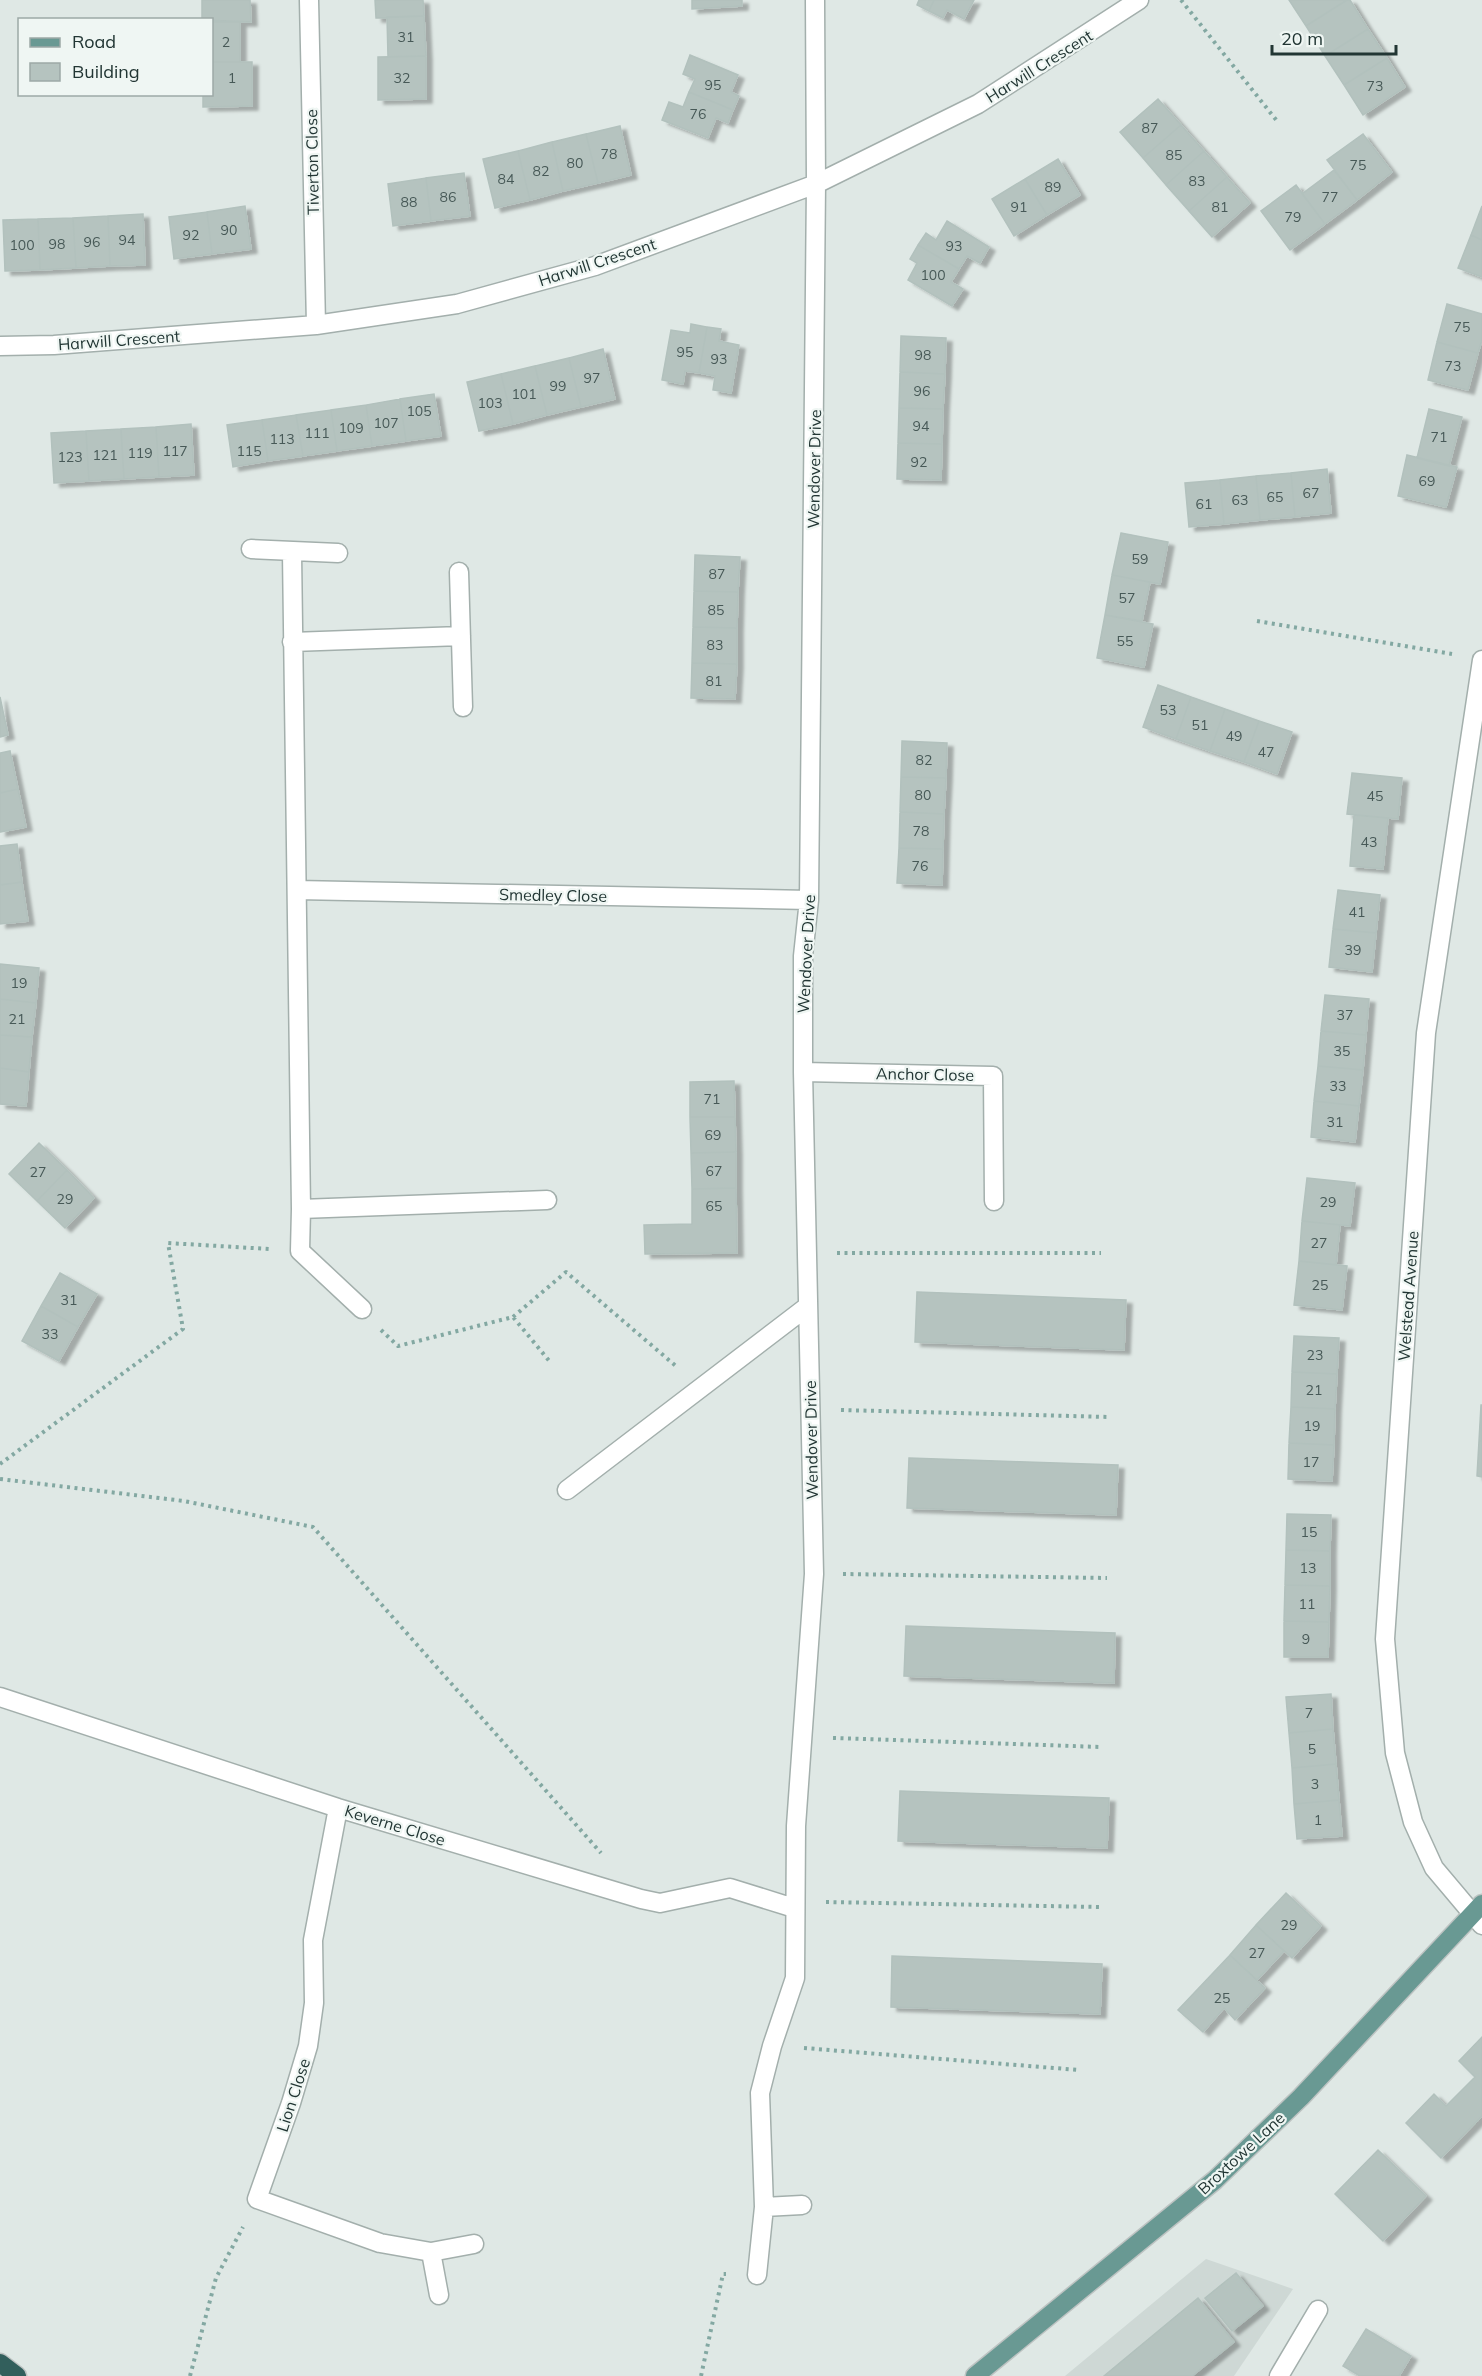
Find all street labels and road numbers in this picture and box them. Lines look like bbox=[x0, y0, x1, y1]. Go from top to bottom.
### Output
street label: Harwill Crescent bbox=[982, 25, 1097, 107]
street label: Tiverton Close bbox=[301, 109, 323, 215]
street label: Harwill Crescent bbox=[536, 233, 659, 290]
street label: Harwill Crescent bbox=[57, 326, 181, 354]
street label: Wendover Drive bbox=[803, 409, 825, 529]
street label: Smedley Close bbox=[499, 884, 607, 906]
street label: Wendover Drive bbox=[793, 894, 819, 1014]
street label: Anchor Close bbox=[876, 1063, 974, 1085]
street label: Welstead Avenue bbox=[1393, 1230, 1423, 1362]
street label: Wendover Drive bbox=[800, 1380, 822, 1500]
street label: Keverne Close bbox=[342, 1800, 448, 1850]
street label: Lion Close bbox=[272, 2056, 314, 2134]
street label: Broxtowe Lane bbox=[1193, 2108, 1289, 2198]

